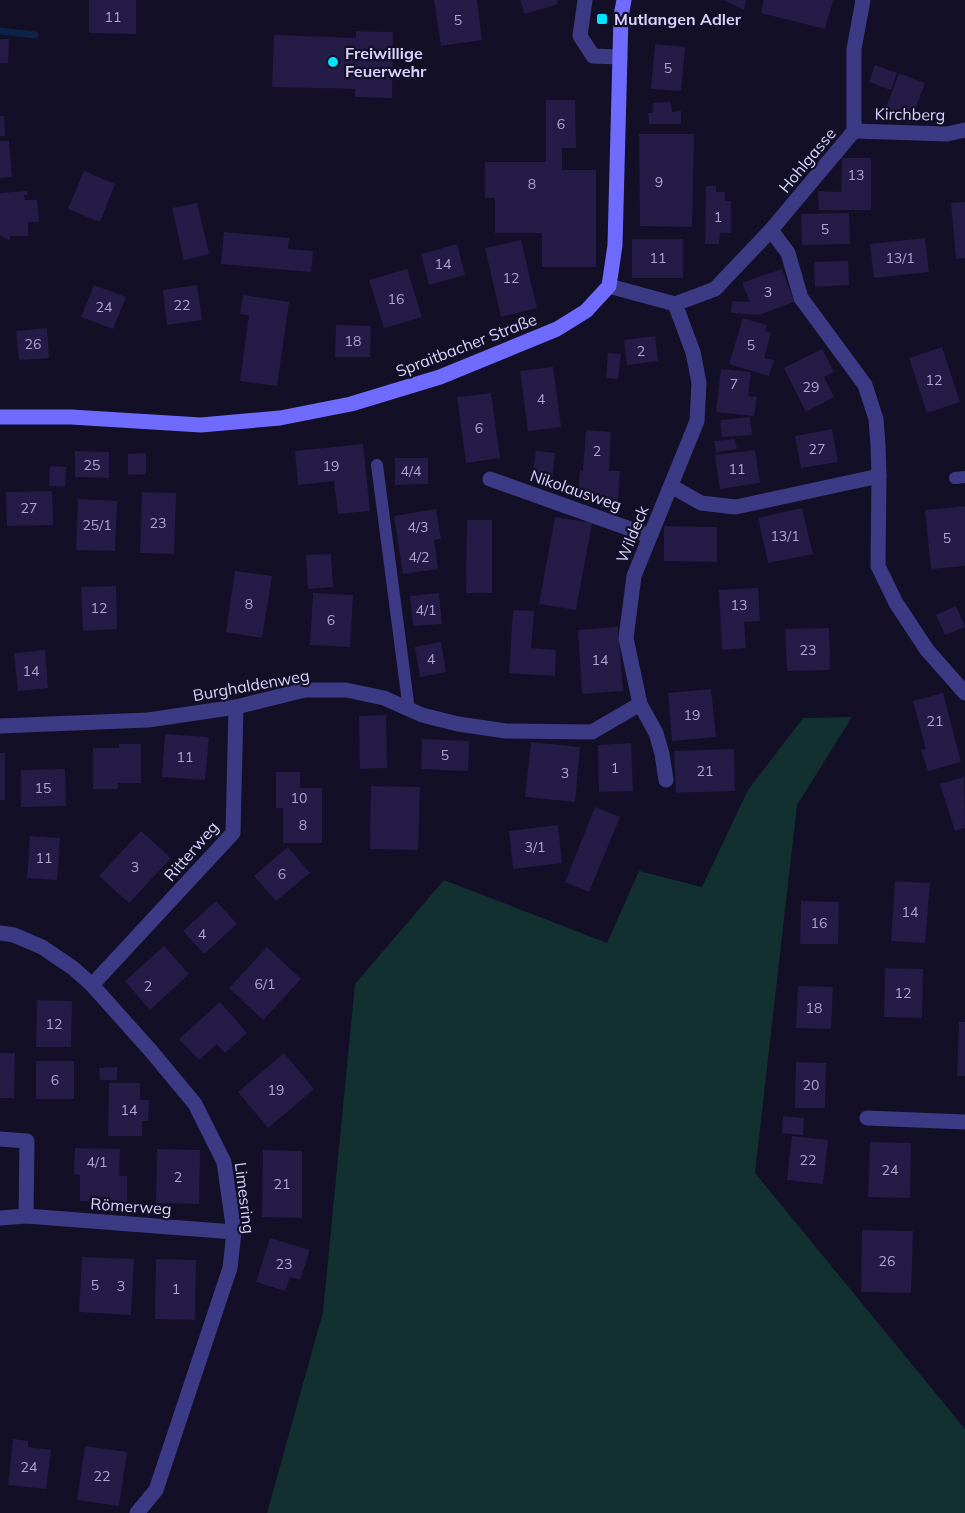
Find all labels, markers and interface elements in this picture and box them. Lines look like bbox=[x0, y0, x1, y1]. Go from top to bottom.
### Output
house number: 11 bbox=[105, 8, 121, 26]
place label: Mutlangen Adler bbox=[614, 9, 742, 29]
house number: 5 bbox=[454, 11, 462, 29]
marker: Mutlangen Adler bbox=[595, 12, 609, 26]
place label: Freiwillige Feuerwehr bbox=[345, 43, 427, 81]
marker: Freiwillige Feuerwehr bbox=[326, 55, 340, 69]
house number: 5 bbox=[664, 59, 672, 77]
street label: Kirchberg bbox=[875, 103, 945, 125]
house number: 6 bbox=[557, 115, 565, 133]
street label: Hohlgasse bbox=[774, 124, 840, 196]
house number: 13 bbox=[848, 166, 864, 184]
house number: 9 bbox=[655, 173, 663, 191]
house number: 8 bbox=[528, 175, 536, 193]
house number: 1 bbox=[714, 208, 722, 226]
house number: 5 bbox=[821, 220, 829, 238]
house number: 11 bbox=[650, 249, 666, 267]
house number: 13/1 bbox=[885, 249, 915, 267]
house number: 14 bbox=[435, 255, 452, 273]
house number: 12 bbox=[503, 269, 519, 287]
house number: 3 bbox=[764, 283, 772, 301]
house number: 16 bbox=[388, 290, 404, 308]
house number: 22 bbox=[174, 296, 190, 314]
house number: 24 bbox=[96, 298, 113, 316]
street label: Spraitbacher Straße bbox=[393, 309, 539, 381]
house number: 18 bbox=[345, 332, 361, 350]
house number: 26 bbox=[25, 335, 41, 353]
house number: 5 bbox=[747, 336, 755, 354]
house number: 2 bbox=[637, 342, 645, 360]
house number: 12 bbox=[926, 371, 942, 389]
house number: 7 bbox=[730, 375, 738, 393]
house number: 29 bbox=[803, 378, 819, 396]
house number: 4 bbox=[537, 390, 546, 408]
house number: 6 bbox=[475, 419, 483, 437]
house number: 27 bbox=[809, 440, 825, 458]
house number: 2 bbox=[593, 442, 601, 460]
house number: 25 bbox=[84, 456, 100, 474]
house number: 19 bbox=[323, 457, 339, 475]
house number: 11 bbox=[729, 460, 745, 478]
house number: 4/4 bbox=[401, 462, 422, 480]
street label: Nikolausweg bbox=[528, 465, 624, 515]
house number: 27 bbox=[21, 499, 37, 517]
street label: Wildeck bbox=[612, 502, 653, 566]
house number: 23 bbox=[150, 514, 166, 532]
house number: 25/1 bbox=[82, 516, 112, 534]
house number: 4/3 bbox=[408, 518, 428, 536]
house number: 13/1 bbox=[770, 527, 800, 545]
house number: 5 bbox=[943, 529, 951, 547]
house number: 4/2 bbox=[409, 548, 429, 566]
house number: 8 bbox=[245, 595, 253, 613]
house number: 13 bbox=[731, 596, 747, 614]
house number: 12 bbox=[91, 599, 107, 617]
house number: 4/1 bbox=[416, 601, 436, 619]
house number: 6 bbox=[327, 611, 335, 629]
house number: 23 bbox=[800, 641, 816, 659]
house number: 4 bbox=[427, 650, 436, 668]
house number: 14 bbox=[592, 651, 609, 669]
house number: 14 bbox=[23, 662, 40, 680]
street label: Burghaldenweg bbox=[191, 665, 311, 705]
house number: 19 bbox=[684, 706, 700, 724]
house number: 21 bbox=[927, 712, 943, 730]
house number: 5 bbox=[441, 746, 449, 764]
house number: 11 bbox=[177, 748, 193, 766]
house number: 1 bbox=[611, 759, 619, 777]
house number: 21 bbox=[697, 762, 713, 780]
house number: 3 bbox=[561, 764, 569, 782]
house number: 15 bbox=[35, 779, 51, 797]
house number: 10 bbox=[291, 789, 307, 807]
house number: 8 bbox=[299, 816, 307, 834]
street label: Ritterweg bbox=[160, 817, 222, 885]
house number: 3/1 bbox=[525, 838, 545, 856]
house number: 11 bbox=[36, 849, 52, 867]
house number: 3 bbox=[131, 858, 139, 876]
house number: 6 bbox=[278, 865, 286, 883]
house number: 14 bbox=[902, 903, 919, 921]
house number: 16 bbox=[811, 914, 827, 932]
house number: 4 bbox=[198, 925, 207, 943]
house number: 6/1 bbox=[255, 975, 275, 993]
house number: 2 bbox=[144, 977, 152, 995]
house number: 12 bbox=[895, 984, 911, 1002]
house number: 18 bbox=[806, 999, 822, 1017]
house number: 12 bbox=[46, 1015, 62, 1033]
house number: 6 bbox=[51, 1071, 59, 1089]
house number: 20 bbox=[803, 1076, 819, 1094]
house number: 19 bbox=[268, 1081, 284, 1099]
house number: 14 bbox=[121, 1101, 138, 1119]
house number: 22 bbox=[800, 1151, 816, 1169]
house number: 4/1 bbox=[87, 1153, 107, 1171]
street label: Limesring bbox=[231, 1161, 259, 1235]
house number: 24 bbox=[882, 1161, 899, 1179]
house number: 2 bbox=[174, 1168, 182, 1186]
house number: 21 bbox=[274, 1175, 290, 1193]
street label: Römerweg bbox=[90, 1193, 172, 1219]
house number: 26 bbox=[879, 1252, 895, 1270]
house number: 23 bbox=[276, 1255, 292, 1273]
house number: 5 bbox=[91, 1276, 99, 1294]
house number: 3 bbox=[117, 1277, 125, 1295]
house number: 1 bbox=[172, 1280, 180, 1298]
house number: 24 bbox=[21, 1458, 38, 1476]
house number: 22 bbox=[94, 1467, 110, 1485]

